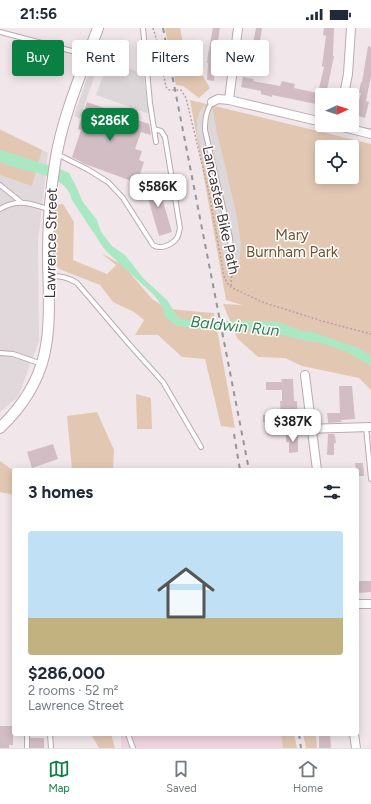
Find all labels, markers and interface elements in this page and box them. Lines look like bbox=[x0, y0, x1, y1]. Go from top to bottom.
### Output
text: 21:56 bbox=[20, 5, 57, 23]
chip: Buy bbox=[12, 40, 64, 76]
chip: Rent bbox=[72, 40, 129, 76]
chip: Filters bbox=[137, 40, 203, 76]
chip: New bbox=[211, 40, 269, 76]
north arrow bbox=[315, 88, 359, 132]
map controls bbox=[315, 88, 359, 184]
pin: $286K bbox=[82, 108, 138, 142]
text: $286K bbox=[91, 113, 129, 128]
button: locate bbox=[315, 140, 359, 184]
street label: Lancaster Bike Path bbox=[199, 144, 243, 276]
pin: $586K bbox=[130, 174, 186, 208]
text: $586K bbox=[139, 179, 177, 194]
street label: Lawrence Street bbox=[41, 187, 61, 299]
park label: Mary Burnham Park bbox=[246, 226, 339, 261]
water label: Baldwin Run bbox=[190, 312, 280, 340]
pin: $387K bbox=[265, 409, 321, 443]
text: $387K bbox=[274, 414, 312, 429]
icon: filters bbox=[321, 481, 343, 503]
text: 3 homes bbox=[28, 482, 93, 502]
icon: home bbox=[150, 557, 222, 629]
text: $286,000 bbox=[28, 663, 105, 683]
text: 2 rooms · 52 m² bbox=[28, 683, 119, 698]
text: Lawrence Street bbox=[28, 698, 124, 713]
tab: Map bbox=[48, 758, 70, 795]
tab: Saved bbox=[166, 758, 197, 795]
tab: Home bbox=[293, 758, 323, 795]

